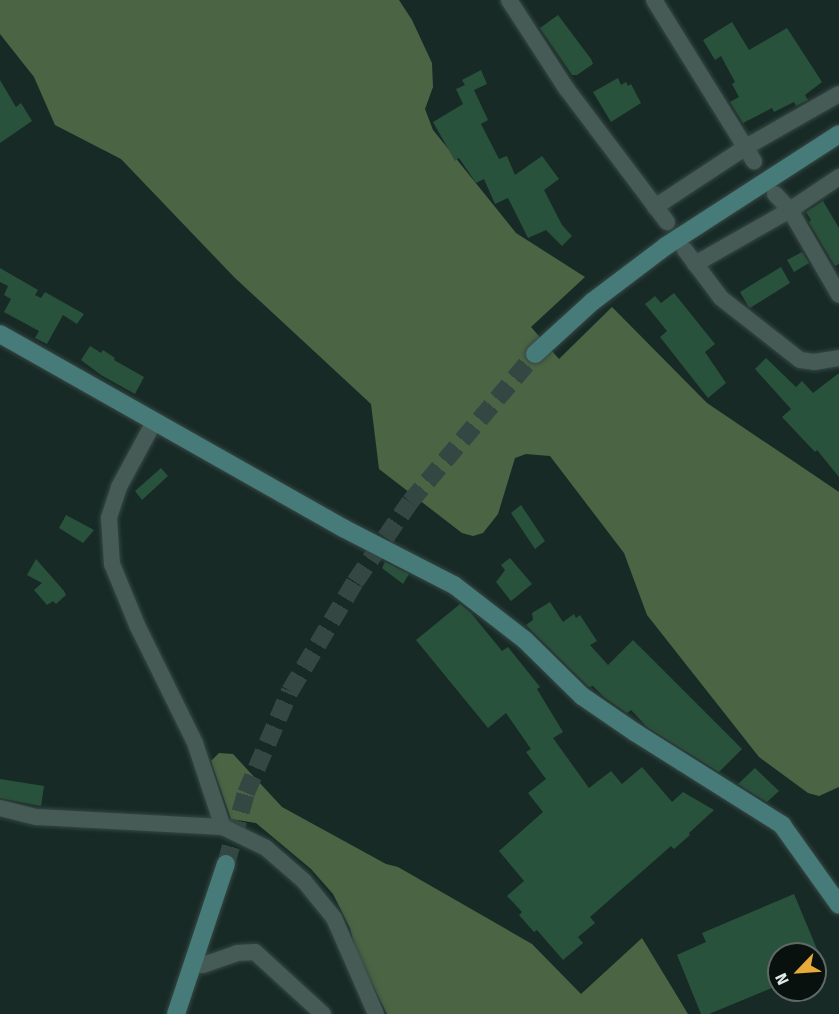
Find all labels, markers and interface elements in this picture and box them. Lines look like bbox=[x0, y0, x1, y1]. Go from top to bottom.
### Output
north arrow bbox=[767, 942, 827, 1002]
text: N bbox=[771, 970, 793, 988]

